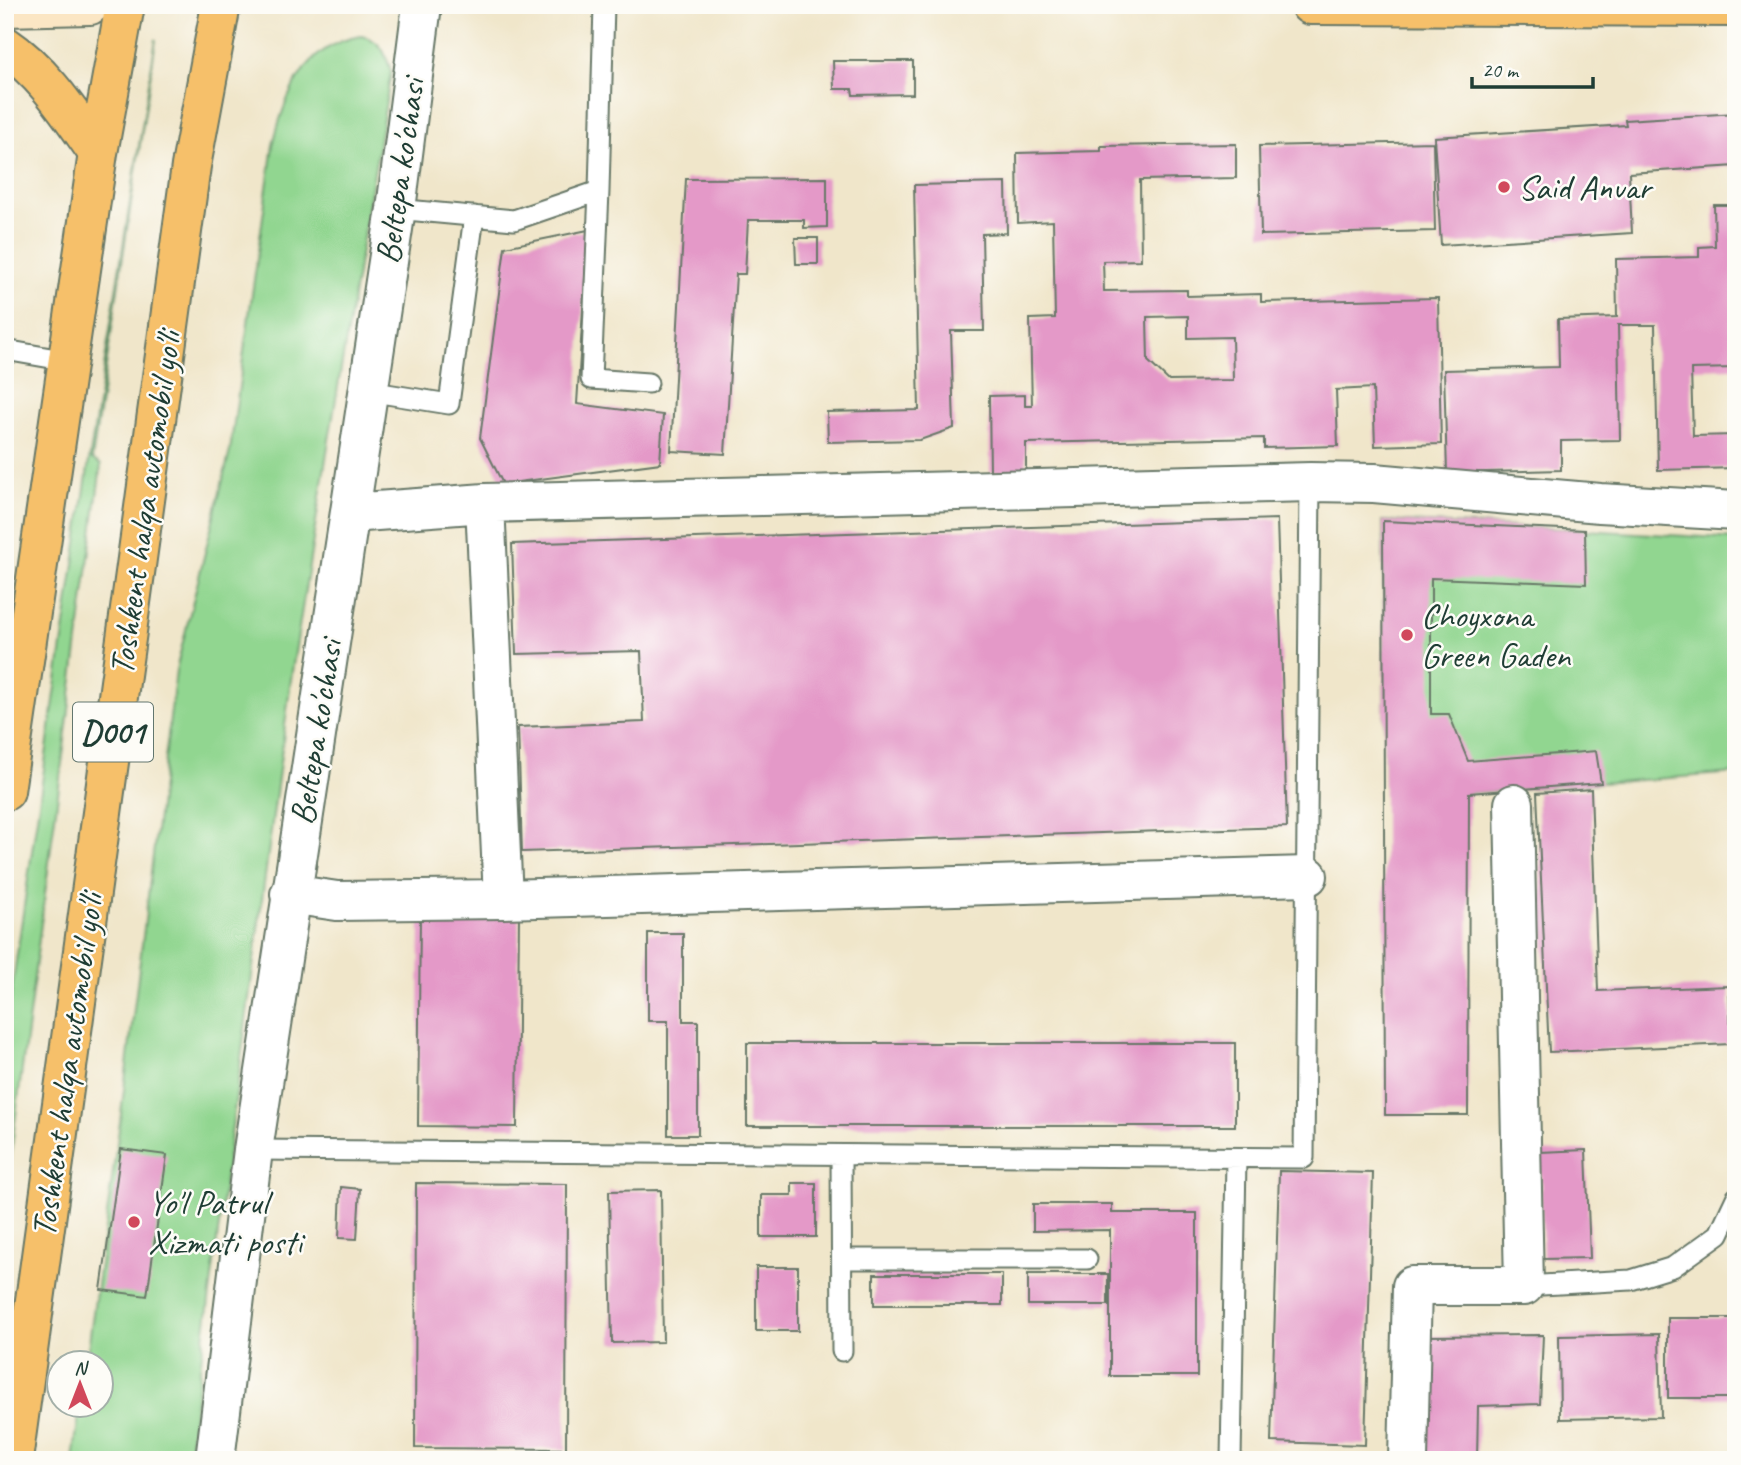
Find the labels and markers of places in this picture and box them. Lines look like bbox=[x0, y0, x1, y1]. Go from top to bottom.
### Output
place label: Said Anvar bbox=[1518, 165, 1654, 210]
marker: Said Anvar bbox=[1496, 179, 1512, 195]
place label: Choyxona Green Gaden bbox=[1421, 593, 1572, 678]
marker: Choyxona Green Gaden bbox=[1399, 627, 1415, 643]
place label: Yo'l Patrul Xizmati posti bbox=[148, 1180, 306, 1265]
marker: Yo'l Patrul Xizmati posti bbox=[126, 1214, 142, 1230]

